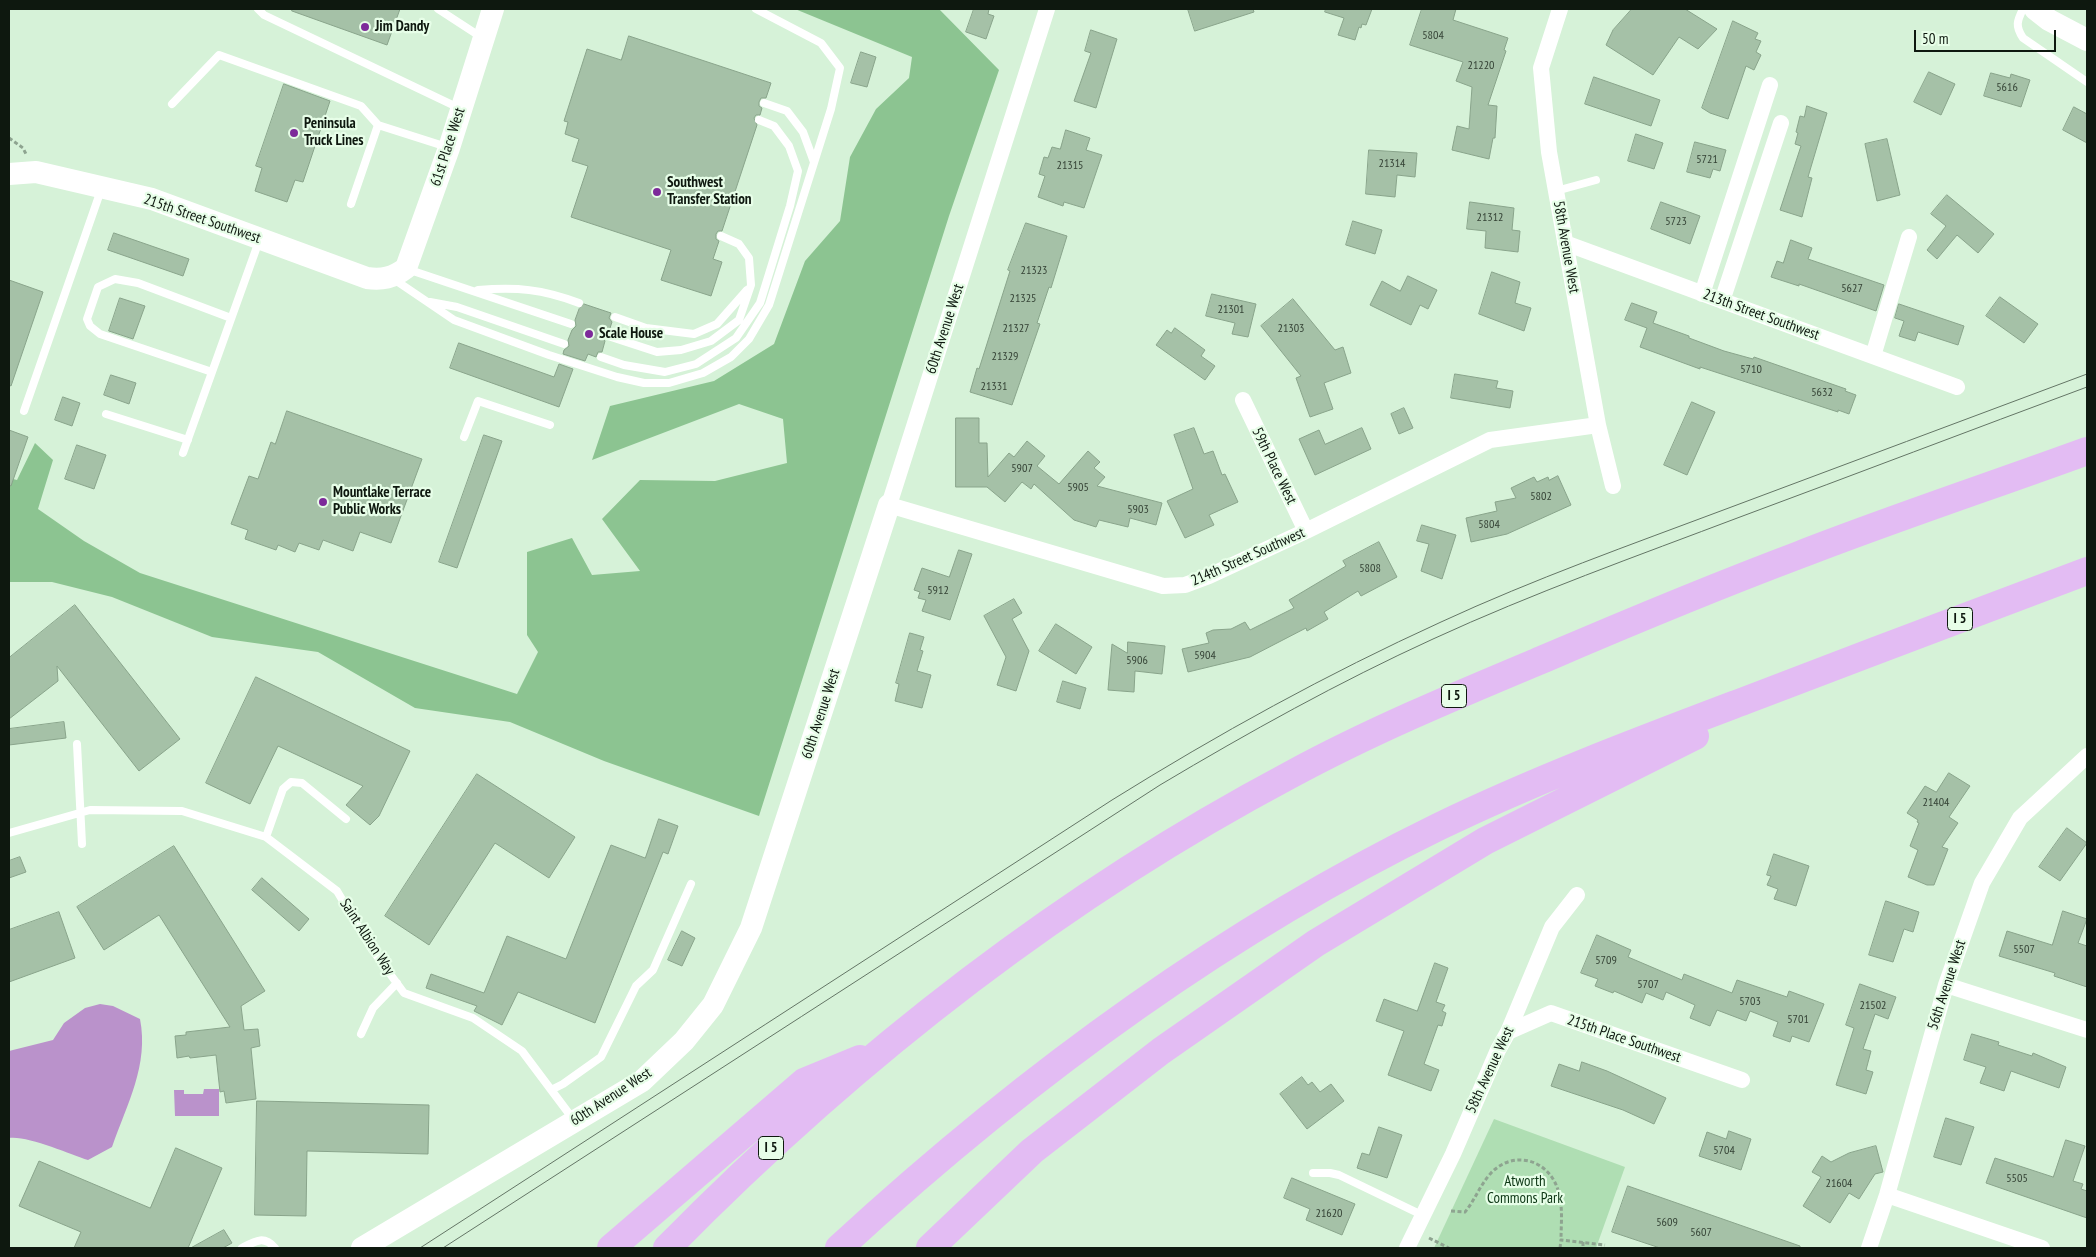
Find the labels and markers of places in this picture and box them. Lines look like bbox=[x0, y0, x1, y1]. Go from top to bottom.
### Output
place label: Jim Dandy bbox=[375, 18, 429, 36]
marker: Jim Dandy bbox=[359, 21, 371, 33]
place label: Peninsula Truck Lines bbox=[304, 115, 364, 150]
marker: Peninsula Truck Lines bbox=[288, 127, 300, 139]
place label: Southwest Transfer Station bbox=[667, 174, 752, 209]
marker: Southwest Transfer Station bbox=[651, 186, 663, 198]
place label: Scale House bbox=[599, 325, 663, 343]
marker: Scale House bbox=[583, 328, 595, 340]
place label: Mountlake Terrace Public Works bbox=[333, 484, 431, 519]
marker: Mountlake Terrace Public Works bbox=[317, 496, 329, 508]

